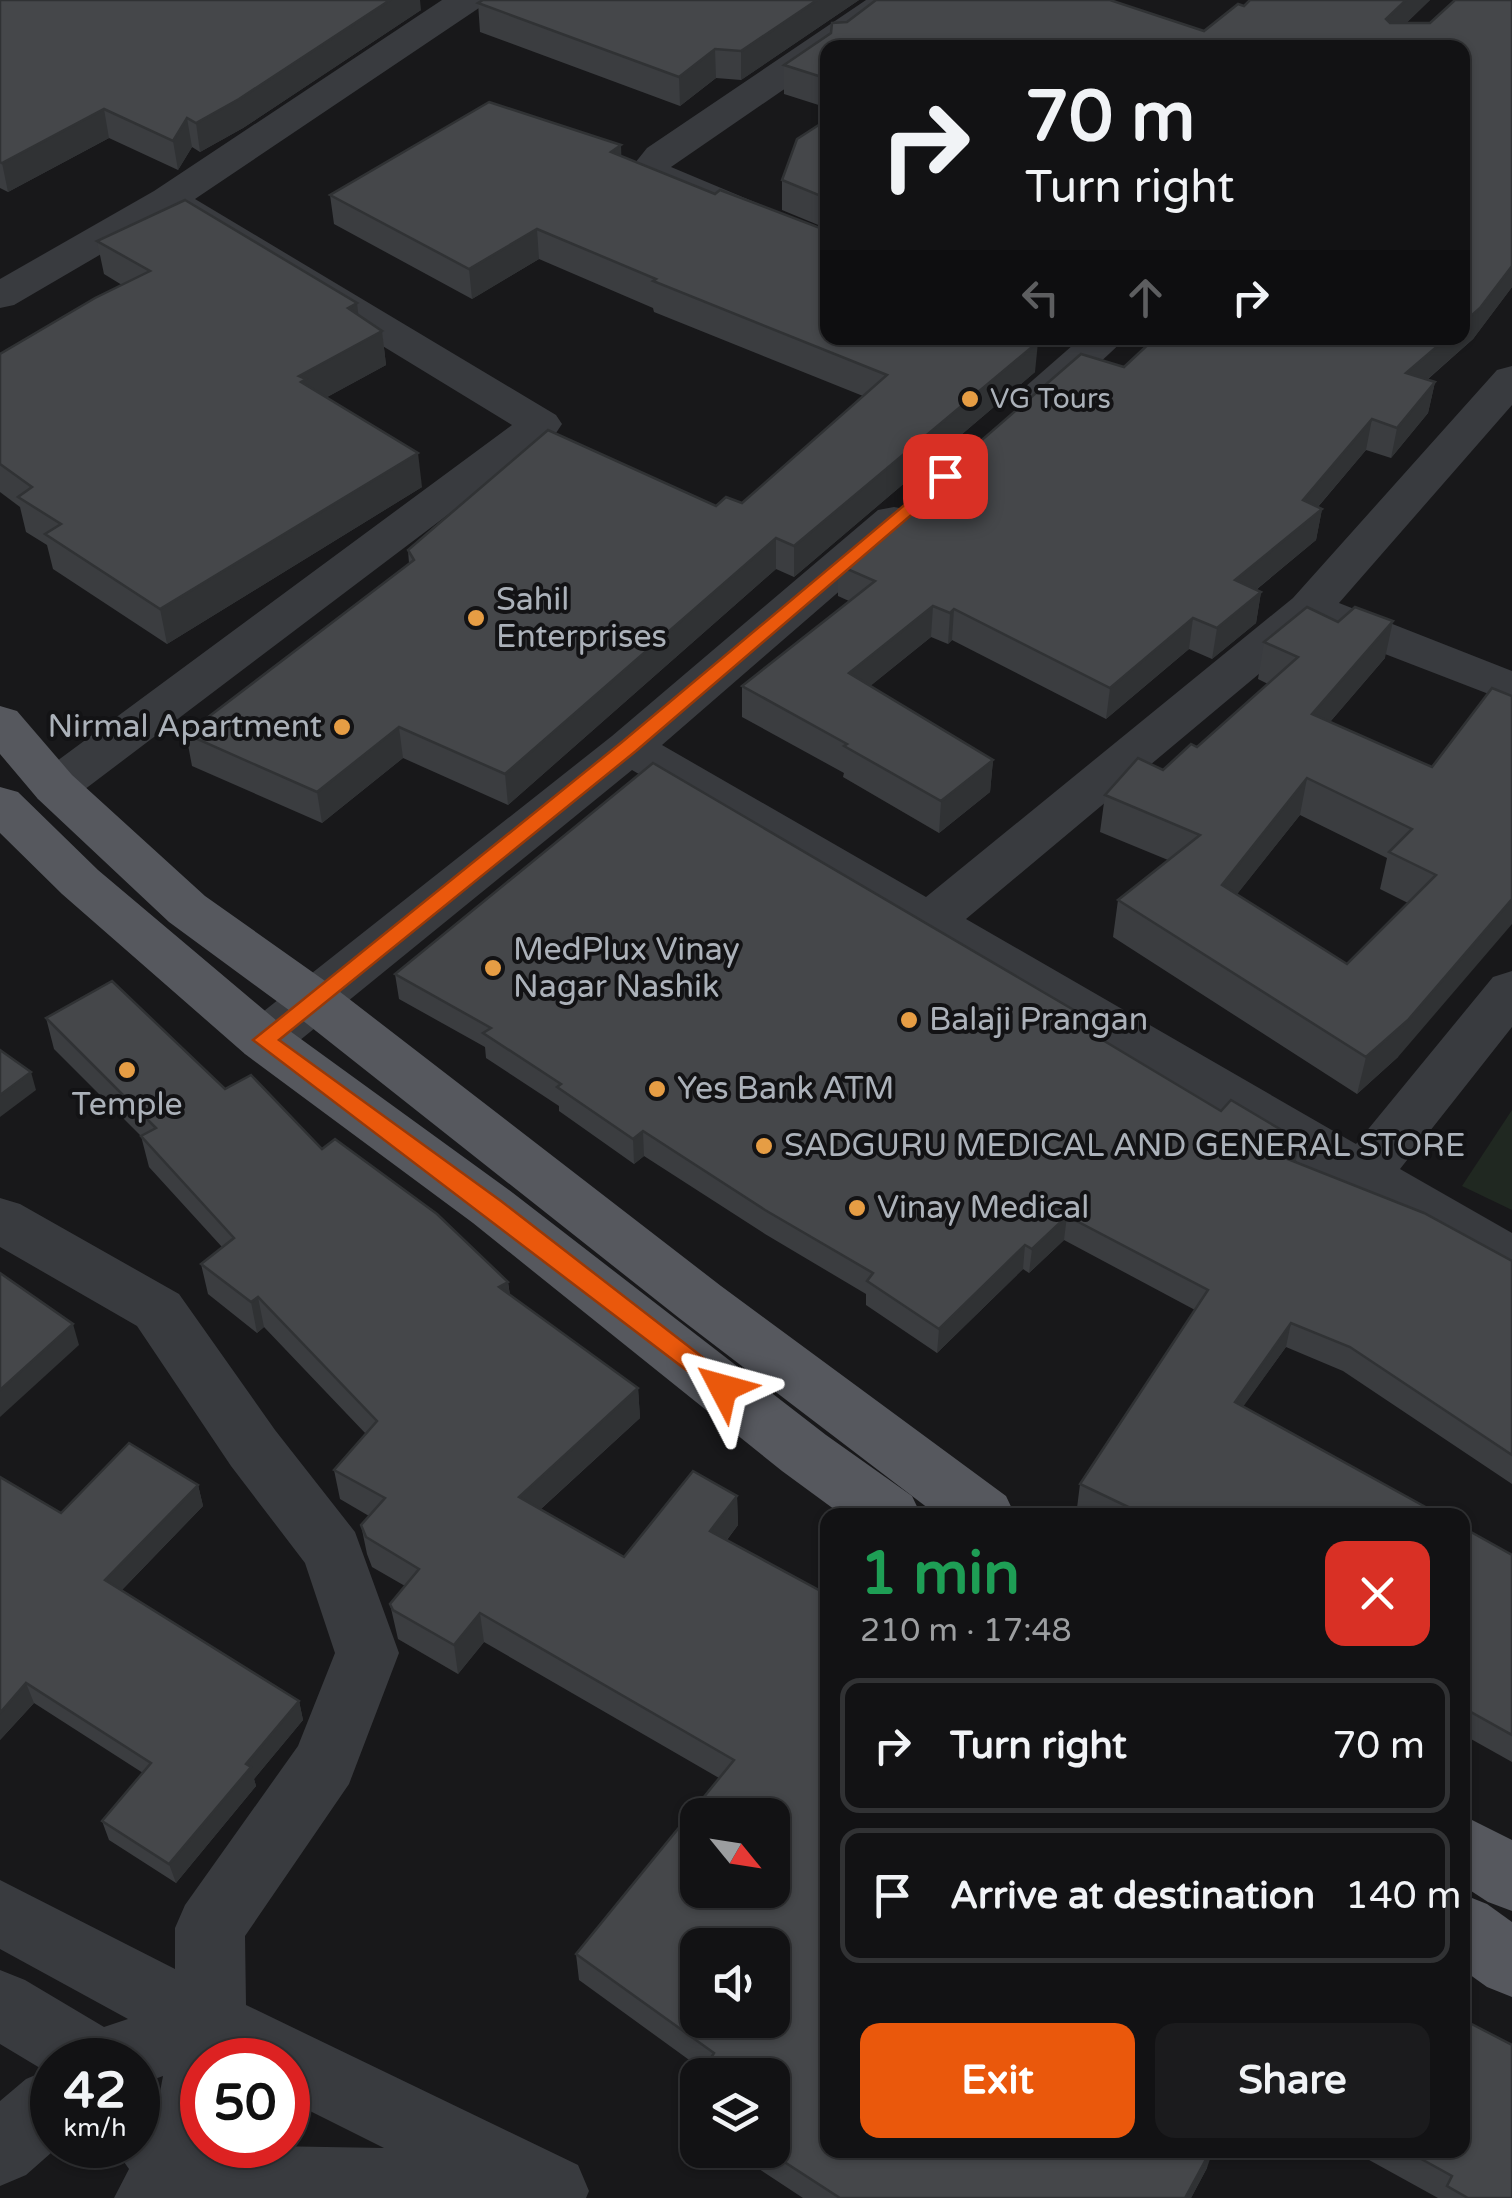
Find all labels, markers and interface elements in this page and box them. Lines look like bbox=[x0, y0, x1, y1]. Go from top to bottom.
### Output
text: 70 m bbox=[1025, 76, 1195, 160]
icon: right bbox=[860, 80, 990, 210]
text: Turn right bbox=[1025, 161, 1234, 215]
icon: left bbox=[1013, 270, 1068, 325]
icon: ahead bbox=[1118, 270, 1173, 325]
icon: right bbox=[1223, 270, 1278, 325]
place label: VG Tours bbox=[990, 382, 1111, 416]
marker: VG Tours bbox=[959, 388, 981, 410]
pin bbox=[903, 434, 988, 519]
icon: arrive bbox=[918, 449, 973, 504]
place label: Sahil Enterprises bbox=[496, 581, 667, 656]
marker: Sahil Enterprises bbox=[465, 607, 487, 629]
place label: Nirmal Apartment bbox=[48, 708, 322, 746]
marker: Nirmal Apartment bbox=[331, 716, 353, 738]
place label: MedPlux Vinay Nagar Nashik bbox=[513, 931, 740, 1006]
marker: MedPlux Vinay Nagar Nashik bbox=[482, 957, 504, 979]
place label: Balaji Prangan bbox=[929, 1001, 1148, 1039]
marker: Balaji Prangan bbox=[898, 1009, 920, 1031]
marker: Temple bbox=[116, 1059, 138, 1081]
place label: Yes Bank ATM bbox=[677, 1070, 895, 1108]
marker: Yes Bank ATM bbox=[646, 1078, 668, 1100]
place label: Temple bbox=[71, 1086, 183, 1124]
place label: SADGURU MEDICAL AND GENERAL STORE bbox=[784, 1127, 1465, 1165]
marker: SADGURU MEDICAL AND GENERAL STORE bbox=[753, 1135, 775, 1157]
place label: Vinay Medical bbox=[877, 1189, 1089, 1227]
marker: Vinay Medical bbox=[846, 1197, 868, 1219]
position arrow bbox=[671, 1336, 775, 1440]
text: 1 min bbox=[860, 1538, 1020, 1610]
button: close bbox=[1325, 1541, 1430, 1646]
text: 210 m · 17:48 bbox=[860, 1612, 1072, 1650]
icon: right bbox=[865, 1718, 920, 1773]
text: Turn right bbox=[950, 1723, 1127, 1769]
text: 70 m bbox=[1333, 1723, 1425, 1769]
north arrow bbox=[680, 1798, 790, 1908]
map controls bbox=[680, 1798, 790, 2168]
icon: arrive bbox=[865, 1868, 920, 1923]
text: Arrive at destination bbox=[950, 1873, 1315, 1919]
text: 140 m bbox=[1345, 1873, 1461, 1919]
button: sound bbox=[680, 1928, 790, 2038]
button: Exit bbox=[860, 2023, 1135, 2138]
button: Share bbox=[1155, 2023, 1430, 2138]
speed limit sign: 50 bbox=[180, 2038, 310, 2168]
button: layers bbox=[680, 2058, 790, 2168]
text: 42 bbox=[64, 2061, 126, 2121]
text: km/h bbox=[64, 2113, 126, 2143]

